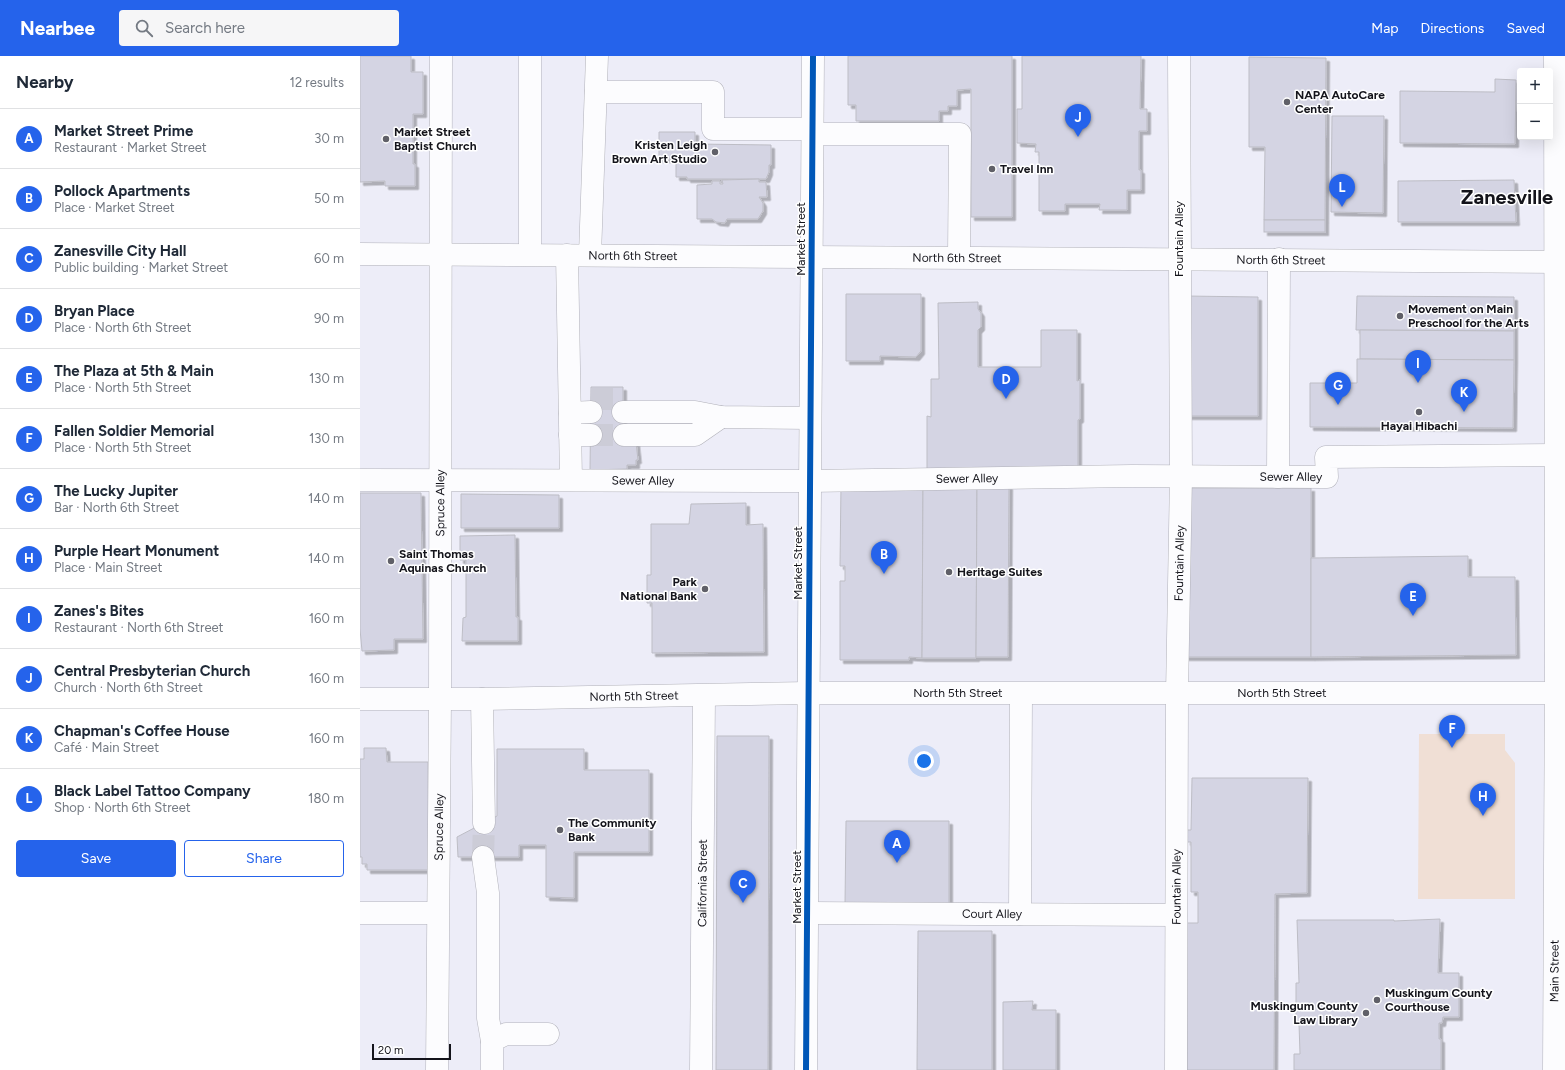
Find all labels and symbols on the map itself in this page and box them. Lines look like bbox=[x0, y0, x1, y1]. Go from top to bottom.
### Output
place label: NAPA AutoCare Center bbox=[1295, 88, 1385, 116]
marker: NAPA AutoCare Center bbox=[1282, 97, 1292, 107]
pin: J bbox=[1065, 104, 1091, 137]
place label: Market Street Baptist Church bbox=[394, 125, 477, 153]
marker: Market Street Baptist Church bbox=[381, 134, 391, 144]
place label: Kristen Leigh Brown Art Studio bbox=[612, 138, 707, 166]
marker: Kristen Leigh Brown Art Studio bbox=[710, 147, 720, 157]
place label: Travel Inn bbox=[1000, 162, 1054, 176]
marker: Travel Inn bbox=[987, 164, 997, 174]
pin: L bbox=[1329, 174, 1355, 207]
district label: Zanesville bbox=[1461, 185, 1553, 209]
street label: Fountain Alley bbox=[1172, 200, 1186, 277]
street label: Market Street bbox=[794, 202, 808, 276]
street label: North 6th Street bbox=[588, 249, 678, 263]
street label: North 6th Street bbox=[912, 251, 1002, 265]
street label: North 6th Street bbox=[1236, 253, 1326, 267]
place label: Movement on Main Preschool for the Arts bbox=[1408, 302, 1529, 330]
marker: Movement on Main Preschool for the Arts bbox=[1395, 311, 1405, 321]
pin: I bbox=[1405, 350, 1431, 383]
pin: D bbox=[993, 366, 1019, 399]
pin: G bbox=[1325, 372, 1351, 405]
pin: K bbox=[1451, 379, 1477, 412]
marker: Hayai Hibachi bbox=[1414, 407, 1424, 417]
place label: Hayai Hibachi bbox=[1381, 419, 1457, 433]
street label: Spruce Alley bbox=[433, 469, 447, 537]
street label: Sewer Alley bbox=[1260, 470, 1323, 484]
street label: Sewer Alley bbox=[935, 471, 999, 486]
street label: Sewer Alley bbox=[612, 474, 675, 488]
street label: Fountain Alley bbox=[1172, 524, 1187, 601]
street label: Market Street bbox=[791, 526, 805, 600]
pin: B bbox=[871, 541, 897, 574]
place label: Saint Thomas Aquinas Church bbox=[399, 547, 487, 575]
marker: Saint Thomas Aquinas Church bbox=[386, 556, 396, 566]
place label: Heritage Suites bbox=[957, 565, 1043, 579]
marker: Heritage Suites bbox=[944, 567, 954, 577]
place label: Park National Bank bbox=[620, 575, 698, 603]
pin: E bbox=[1400, 583, 1426, 616]
marker: Park National Bank bbox=[700, 584, 710, 594]
street label: North 5th Street bbox=[913, 686, 1003, 700]
street label: North 5th Street bbox=[1237, 686, 1327, 700]
street label: North 5th Street bbox=[589, 688, 679, 704]
pin: F bbox=[1439, 715, 1465, 748]
your location bbox=[914, 751, 934, 771]
pin: H bbox=[1470, 783, 1496, 816]
street label: Spruce Alley bbox=[432, 793, 446, 861]
place label: The Community Bank bbox=[568, 816, 657, 844]
marker: The Community Bank bbox=[555, 825, 565, 835]
pin: A bbox=[884, 830, 910, 863]
street label: California Street bbox=[695, 839, 710, 927]
street label: Fountain Alley bbox=[1169, 848, 1184, 925]
street label: Market Street bbox=[790, 850, 804, 924]
pin: C bbox=[730, 870, 756, 903]
street label: Court Alley bbox=[962, 907, 1023, 921]
street label: Main Street bbox=[1547, 939, 1562, 1002]
place label: Muskingum County Courthouse bbox=[1385, 986, 1493, 1014]
marker: Muskingum County Courthouse bbox=[1372, 995, 1382, 1005]
place label: Muskingum County Law Library bbox=[1251, 999, 1358, 1027]
marker: Muskingum County Law Library bbox=[1361, 1008, 1371, 1018]
scale bar bbox=[372, 1042, 451, 1061]

